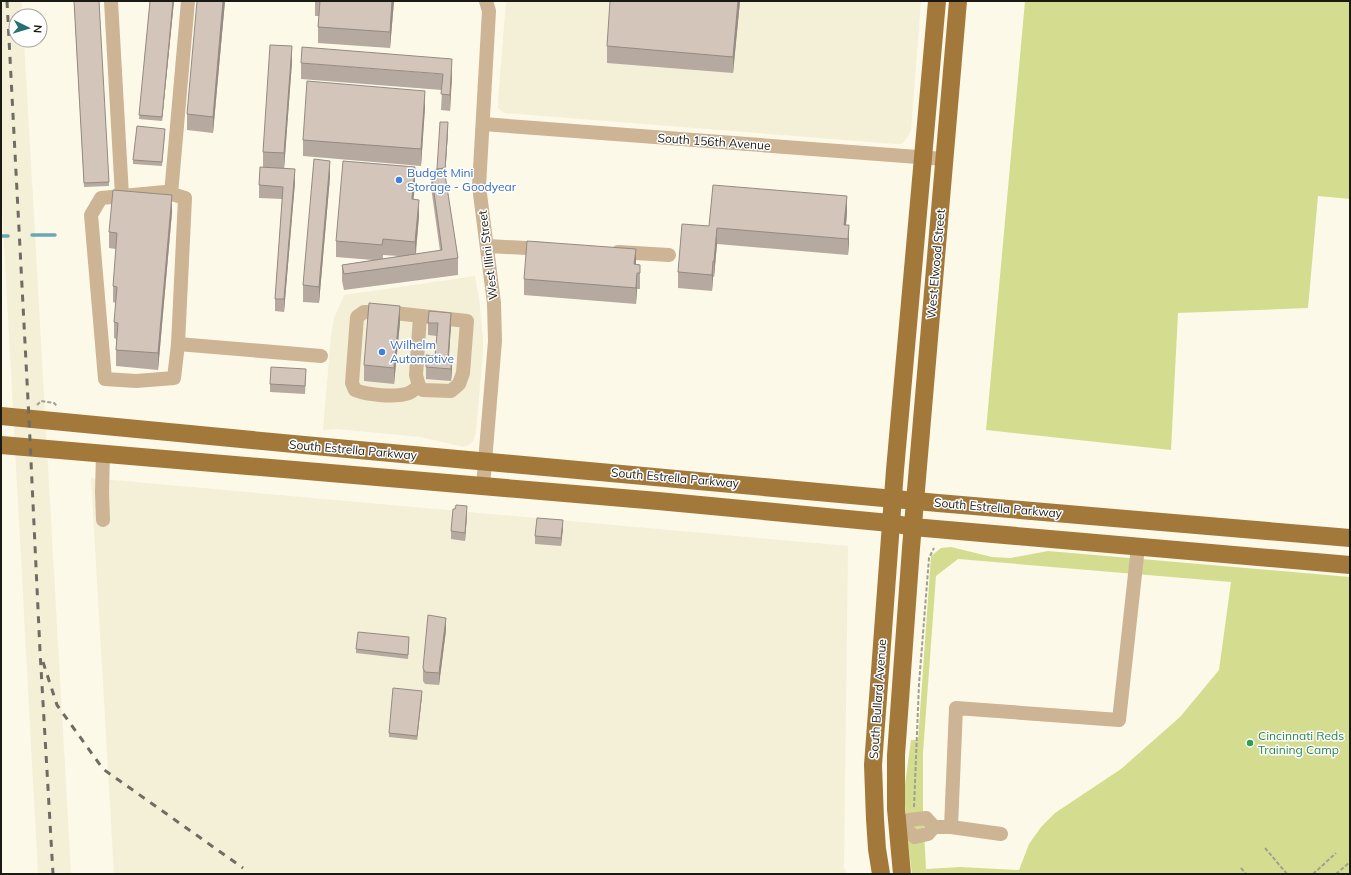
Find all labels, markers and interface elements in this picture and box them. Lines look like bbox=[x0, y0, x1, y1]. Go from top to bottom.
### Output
north arrow bbox=[8, 8, 48, 48]
text: N bbox=[31, 24, 45, 34]
street label: South 156th Avenue bbox=[657, 130, 771, 153]
place label: Budget Mini Storage - Goodyear bbox=[407, 165, 517, 194]
marker: Budget Mini Storage - Goodyear bbox=[394, 175, 404, 185]
street label: West Illini Street bbox=[475, 209, 500, 301]
street label: West Elwood Street bbox=[923, 209, 948, 319]
place label: Wilhelm Automotive bbox=[390, 337, 454, 366]
marker: Wilhelm Automotive bbox=[377, 347, 387, 357]
street label: South Estrella Parkway bbox=[288, 436, 418, 463]
street label: South Estrella Parkway bbox=[610, 464, 740, 491]
street label: South Estrella Parkway bbox=[933, 494, 1063, 521]
street label: South Bullard Avenue bbox=[866, 639, 889, 759]
place label: Cincinnati Reds Training Camp bbox=[1258, 728, 1344, 757]
marker: Cincinnati Reds Training Camp bbox=[1245, 738, 1255, 748]

